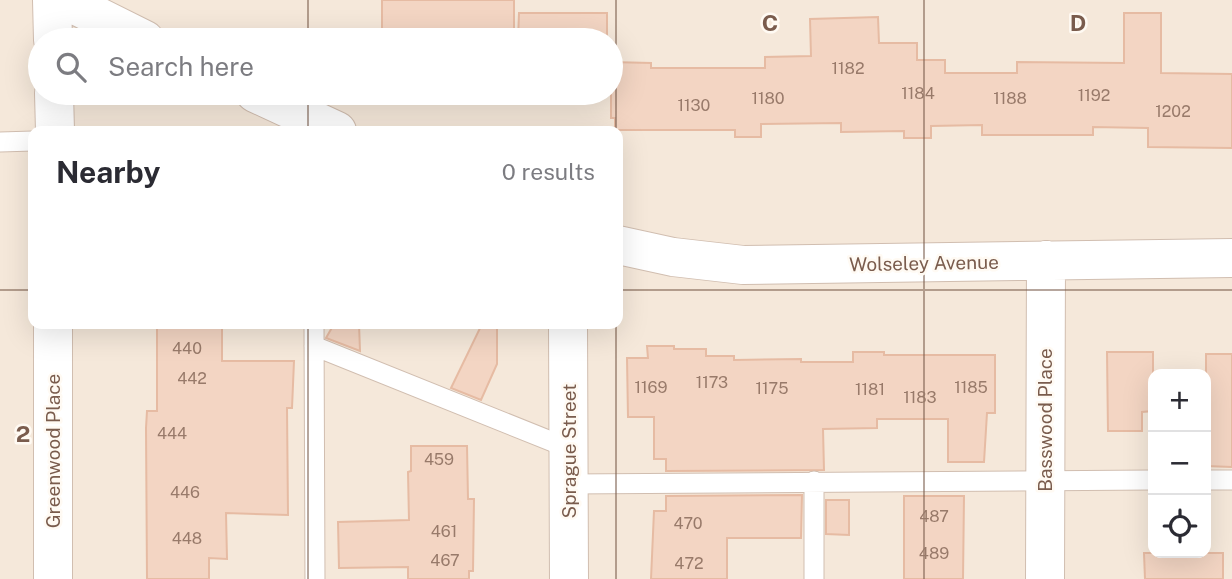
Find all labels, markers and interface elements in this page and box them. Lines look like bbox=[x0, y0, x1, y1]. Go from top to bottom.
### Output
text: C bbox=[762, 9, 778, 36]
text: D bbox=[1070, 9, 1086, 36]
search box bbox=[28, 28, 623, 105]
icon: search bbox=[52, 48, 90, 86]
text: Search here bbox=[108, 51, 254, 82]
house number: 1182 bbox=[832, 59, 864, 78]
house number: 1184 bbox=[901, 84, 935, 103]
house number: 1192 bbox=[1078, 86, 1110, 105]
house number: 1180 bbox=[751, 89, 785, 108]
house number: 1188 bbox=[993, 89, 1027, 108]
house number: 1130 bbox=[678, 96, 711, 115]
house number: 1202 bbox=[1155, 102, 1191, 121]
text: Nearby bbox=[56, 154, 160, 190]
text: 0 results bbox=[502, 158, 595, 185]
street label: Wolseley Avenue bbox=[849, 251, 999, 275]
house number: 440 bbox=[172, 339, 202, 358]
street label: Basswood Place bbox=[1034, 348, 1056, 492]
house number: 442 bbox=[177, 369, 207, 388]
map controls bbox=[1148, 369, 1211, 558]
button: + bbox=[1148, 369, 1211, 432]
house number: 1173 bbox=[696, 373, 728, 392]
street label: Greenwood Place bbox=[42, 374, 64, 528]
house number: 1169 bbox=[635, 378, 667, 397]
house number: 1185 bbox=[954, 378, 988, 397]
house number: 1175 bbox=[756, 379, 788, 398]
house number: 1181 bbox=[855, 380, 885, 399]
street label: Sprague Street bbox=[558, 384, 580, 518]
house number: 1183 bbox=[903, 388, 937, 407]
text: 2 bbox=[16, 420, 30, 447]
house number: 444 bbox=[157, 424, 187, 443]
button: − bbox=[1148, 432, 1211, 495]
house number: 459 bbox=[424, 450, 454, 469]
house number: 446 bbox=[170, 483, 200, 502]
button: locate bbox=[1148, 495, 1211, 558]
house number: 487 bbox=[919, 507, 949, 526]
house number: 470 bbox=[673, 514, 703, 533]
house number: 461 bbox=[431, 522, 457, 541]
house number: 448 bbox=[172, 529, 202, 548]
house number: 489 bbox=[919, 544, 949, 563]
house number: 467 bbox=[430, 551, 460, 570]
house number: 472 bbox=[674, 554, 704, 573]

